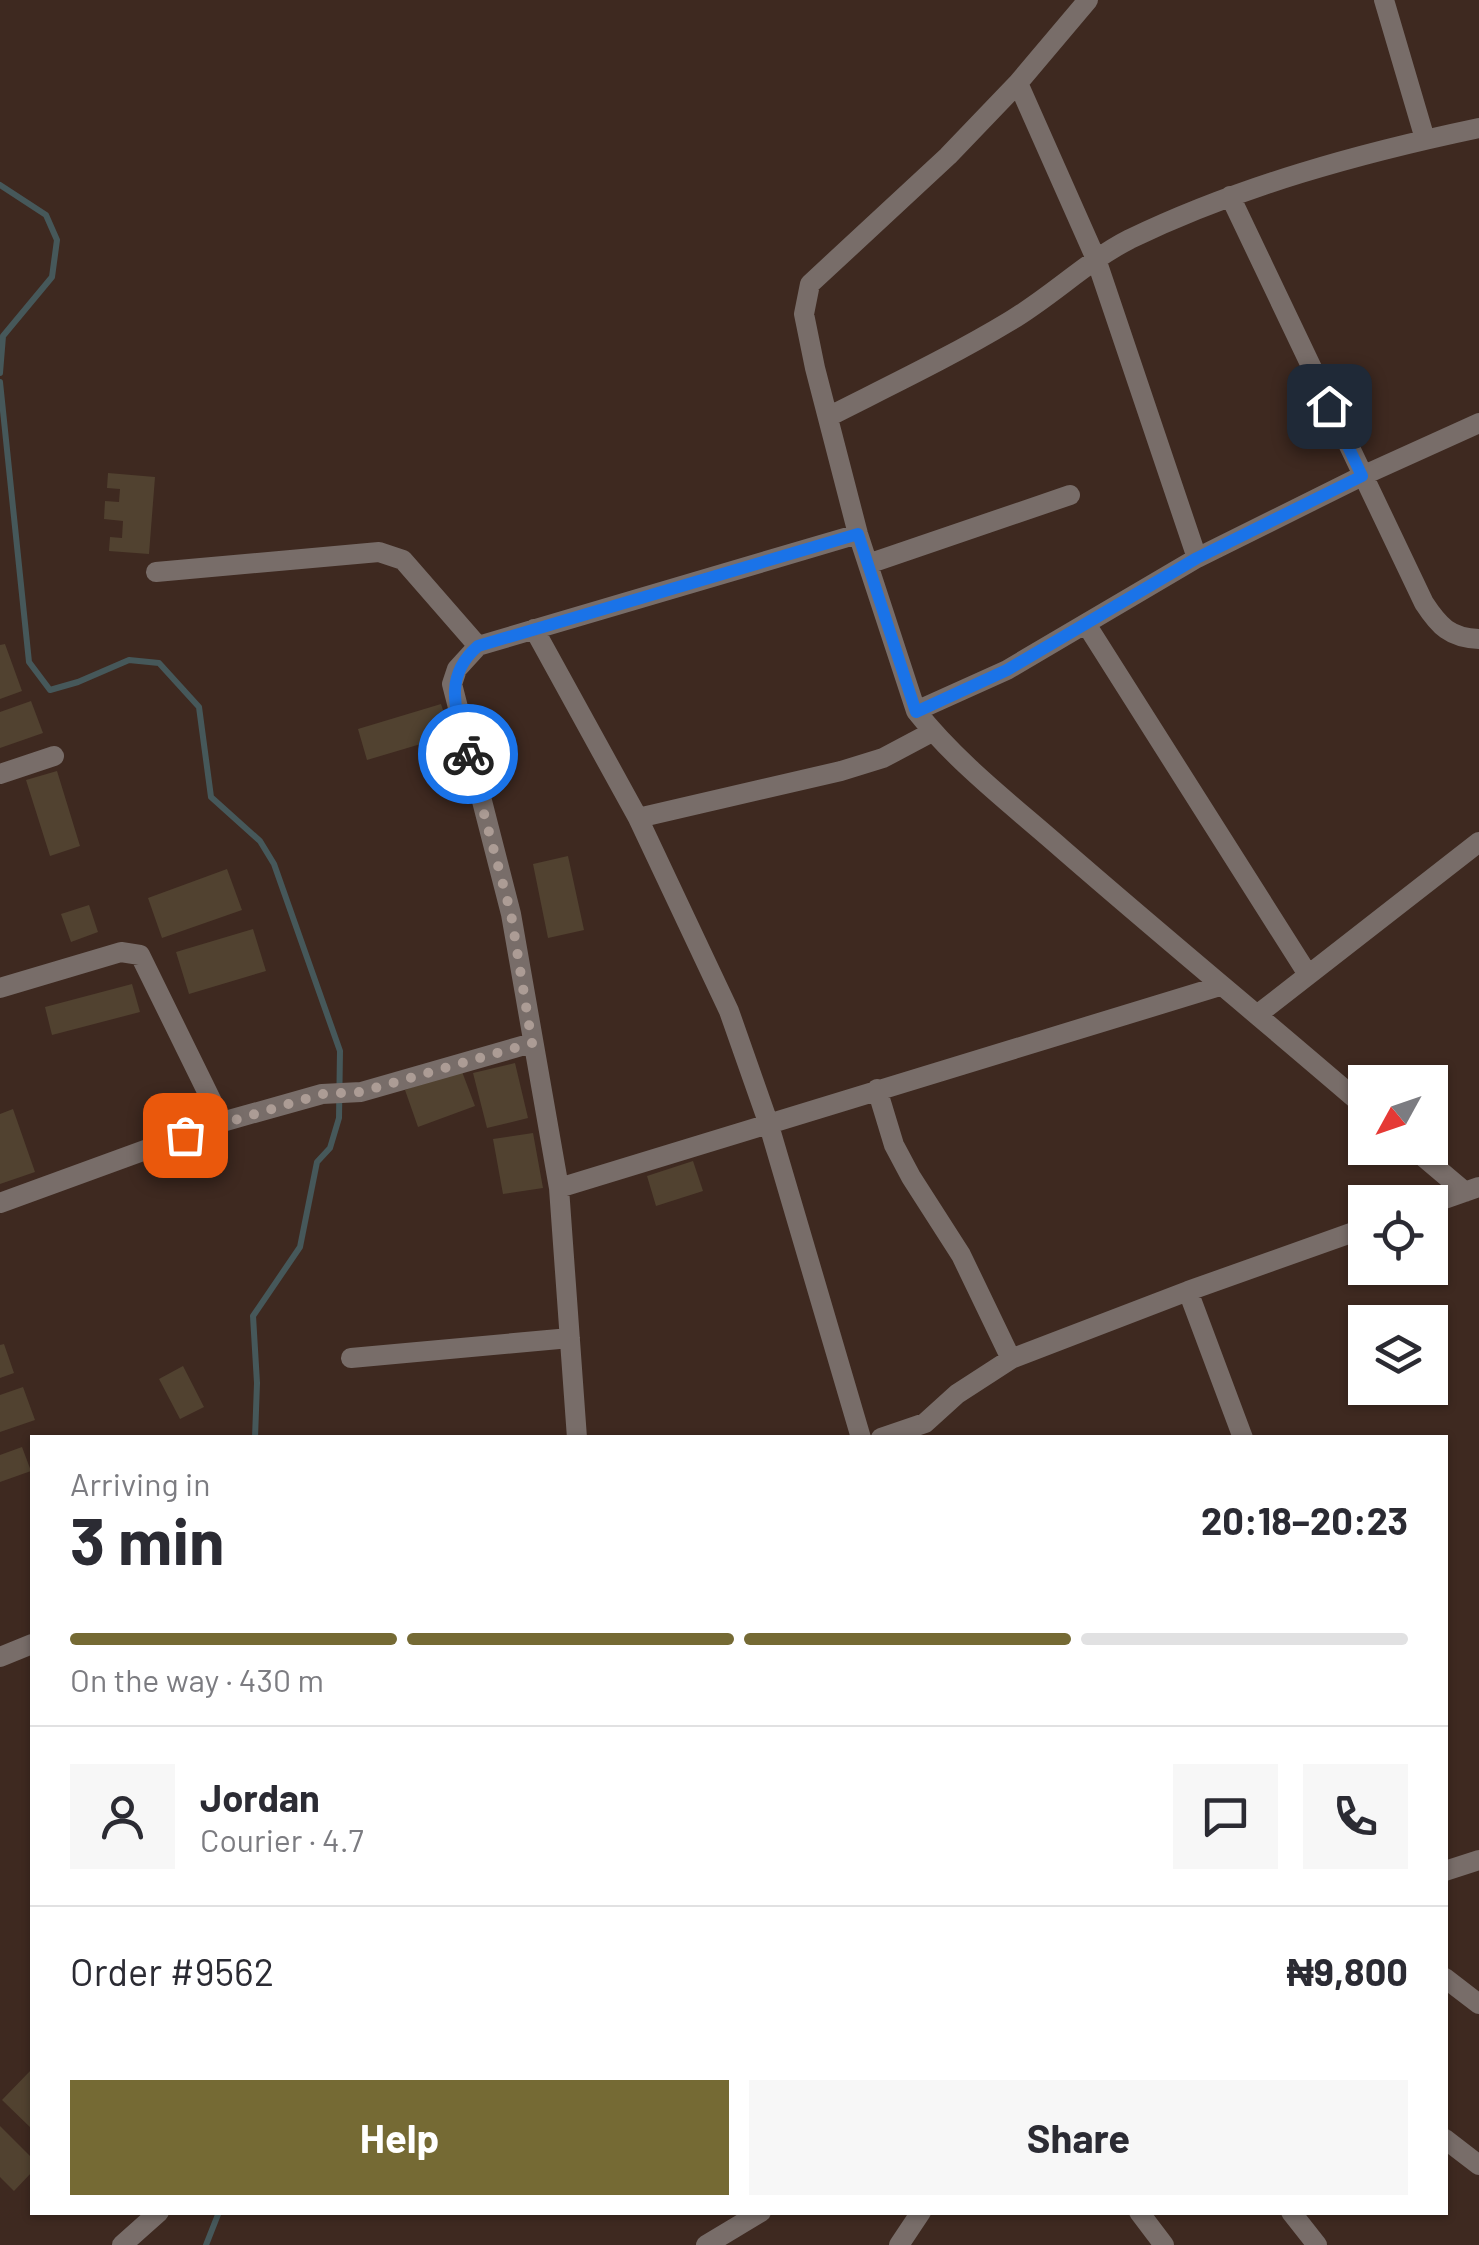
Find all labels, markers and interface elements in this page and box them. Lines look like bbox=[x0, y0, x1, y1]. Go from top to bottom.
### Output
pin bbox=[1287, 364, 1372, 449]
icon: home bbox=[1302, 379, 1357, 434]
courier bbox=[418, 704, 518, 804]
icon: bike bbox=[441, 727, 496, 782]
north arrow bbox=[1348, 1065, 1448, 1165]
map controls bbox=[1348, 1065, 1448, 1405]
pin bbox=[143, 1093, 228, 1178]
icon: bag bbox=[158, 1108, 213, 1163]
button: locate bbox=[1348, 1185, 1448, 1285]
button: layers bbox=[1348, 1305, 1448, 1405]
text: Arriving in bbox=[70, 1464, 210, 1502]
text: 20:18–20:23 bbox=[1201, 1497, 1408, 1543]
text: 3 min bbox=[70, 1500, 225, 1578]
text: On the way · 430 m bbox=[70, 1660, 324, 1698]
button: person bbox=[70, 1764, 175, 1869]
button: chat bbox=[1173, 1764, 1278, 1869]
button: phone bbox=[1303, 1764, 1408, 1869]
text: Jordan bbox=[200, 1774, 320, 1820]
text: Courier · 4.7 bbox=[200, 1820, 364, 1858]
text: Order #9562 bbox=[70, 1948, 274, 1994]
text: ₦9,800 bbox=[1286, 1948, 1408, 1994]
button: Help bbox=[70, 2080, 729, 2195]
button: Share bbox=[749, 2080, 1408, 2195]

